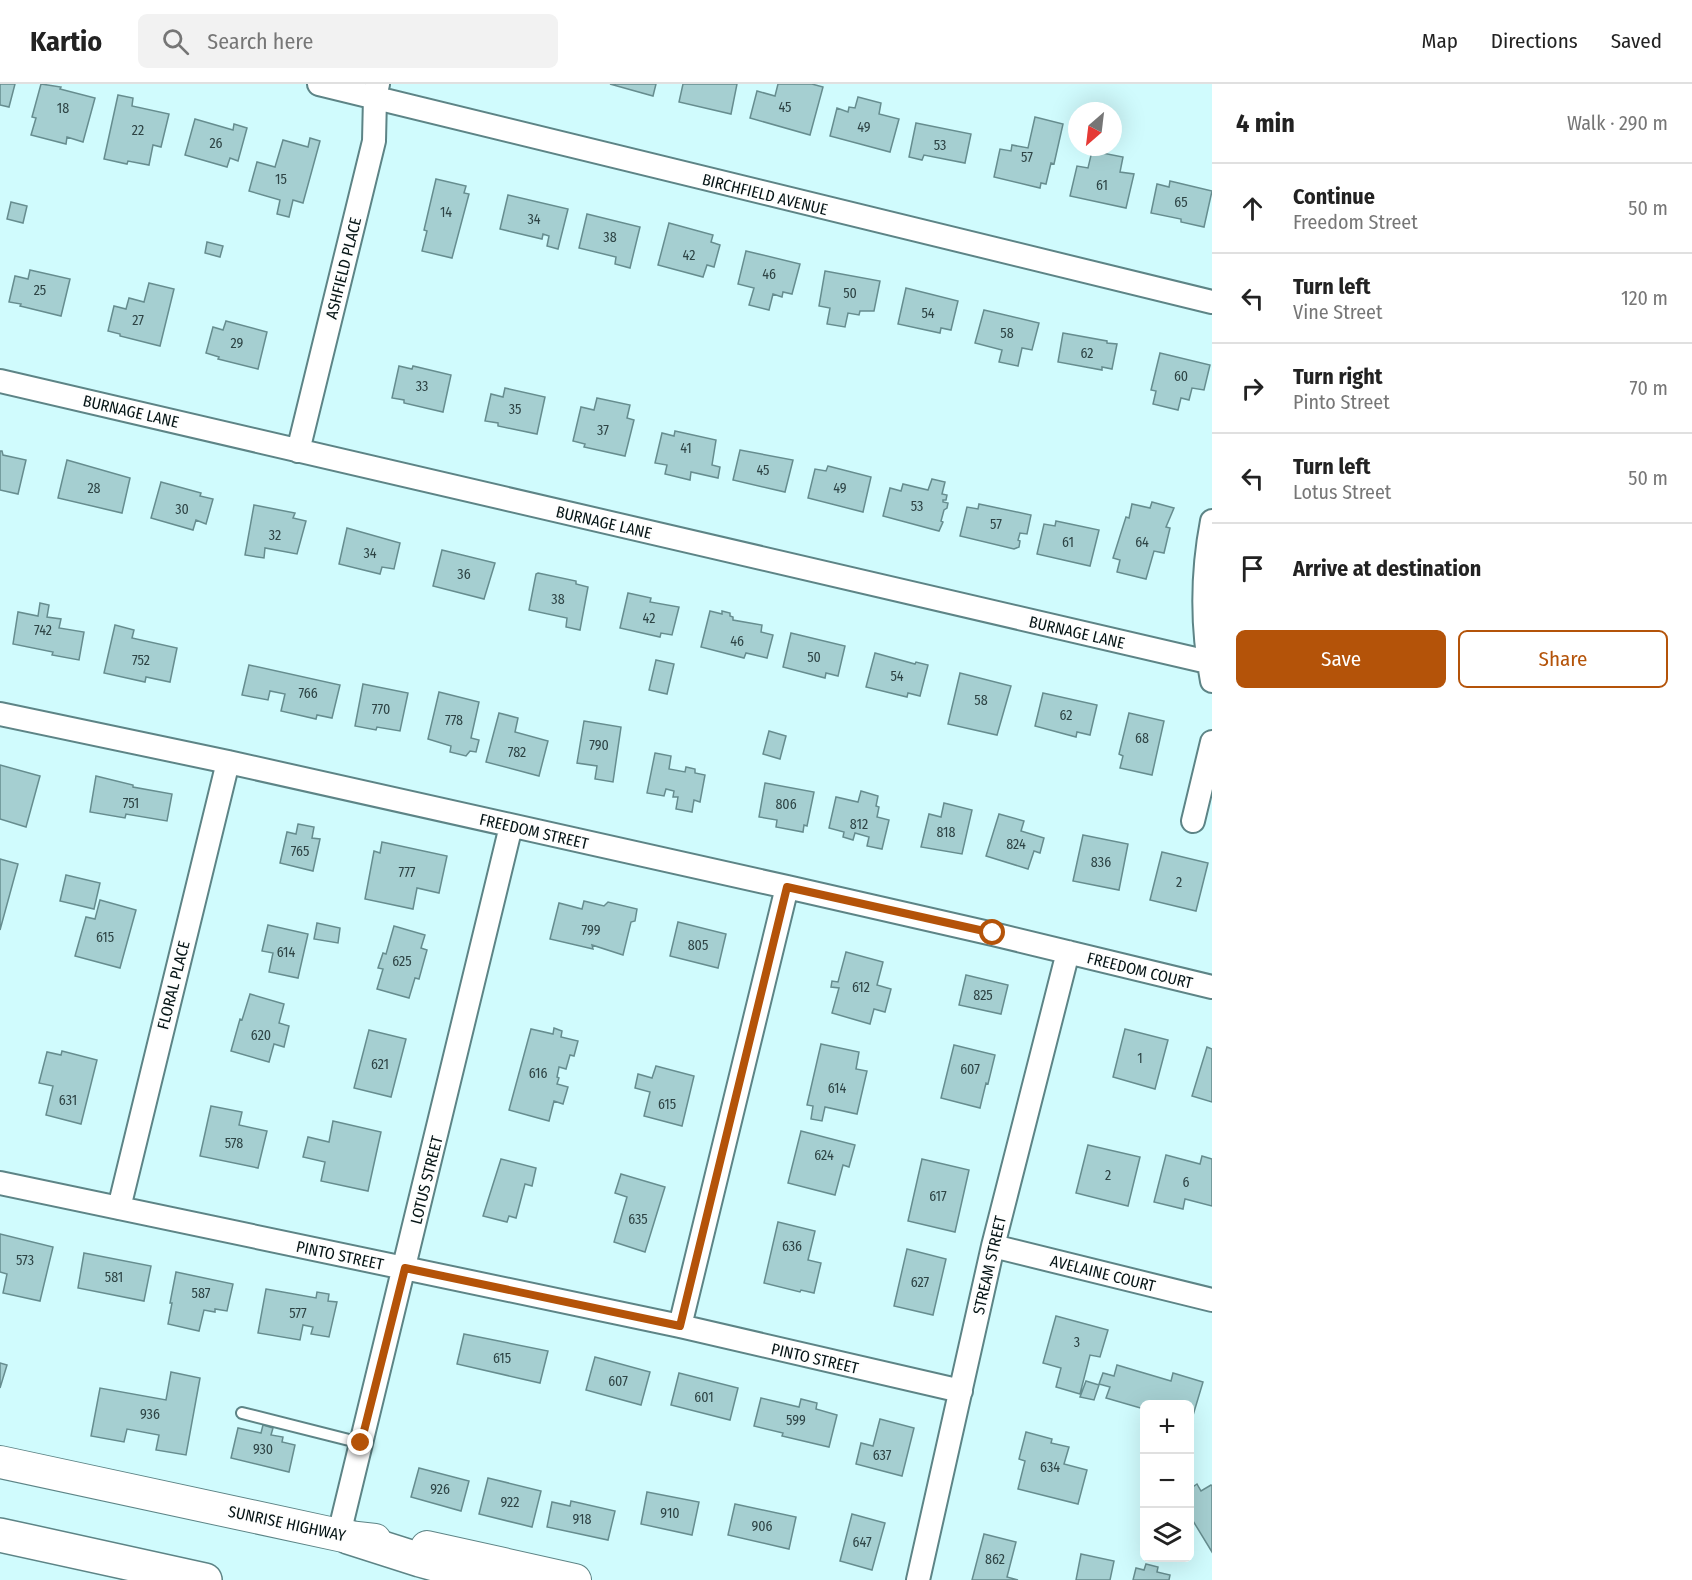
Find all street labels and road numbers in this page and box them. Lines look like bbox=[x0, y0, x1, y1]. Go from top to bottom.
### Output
street label: BIRCHFIELD AVENUE bbox=[700, 170, 830, 219]
street label: ASHFIELD PLACE bbox=[322, 215, 365, 321]
street label: BURNAGE LANE bbox=[81, 391, 181, 432]
street label: BURNAGE LANE bbox=[554, 502, 654, 543]
street label: BURNAGE LANE bbox=[1027, 612, 1127, 653]
street label: FREEDOM STREET bbox=[478, 810, 591, 853]
street label: FLORAL PLACE bbox=[153, 939, 194, 1031]
street label: FREEDOM COURT bbox=[1085, 948, 1195, 993]
street label: LOTUS STREET bbox=[406, 1133, 447, 1226]
street label: STREAM STREET bbox=[969, 1213, 1010, 1316]
street label: PINTO STREET bbox=[294, 1237, 386, 1274]
street label: AVELAINE COURT bbox=[1048, 1251, 1158, 1296]
street label: PINTO STREET bbox=[769, 1339, 861, 1378]
street label: SUNRISE HIGHWAY bbox=[226, 1502, 347, 1545]

